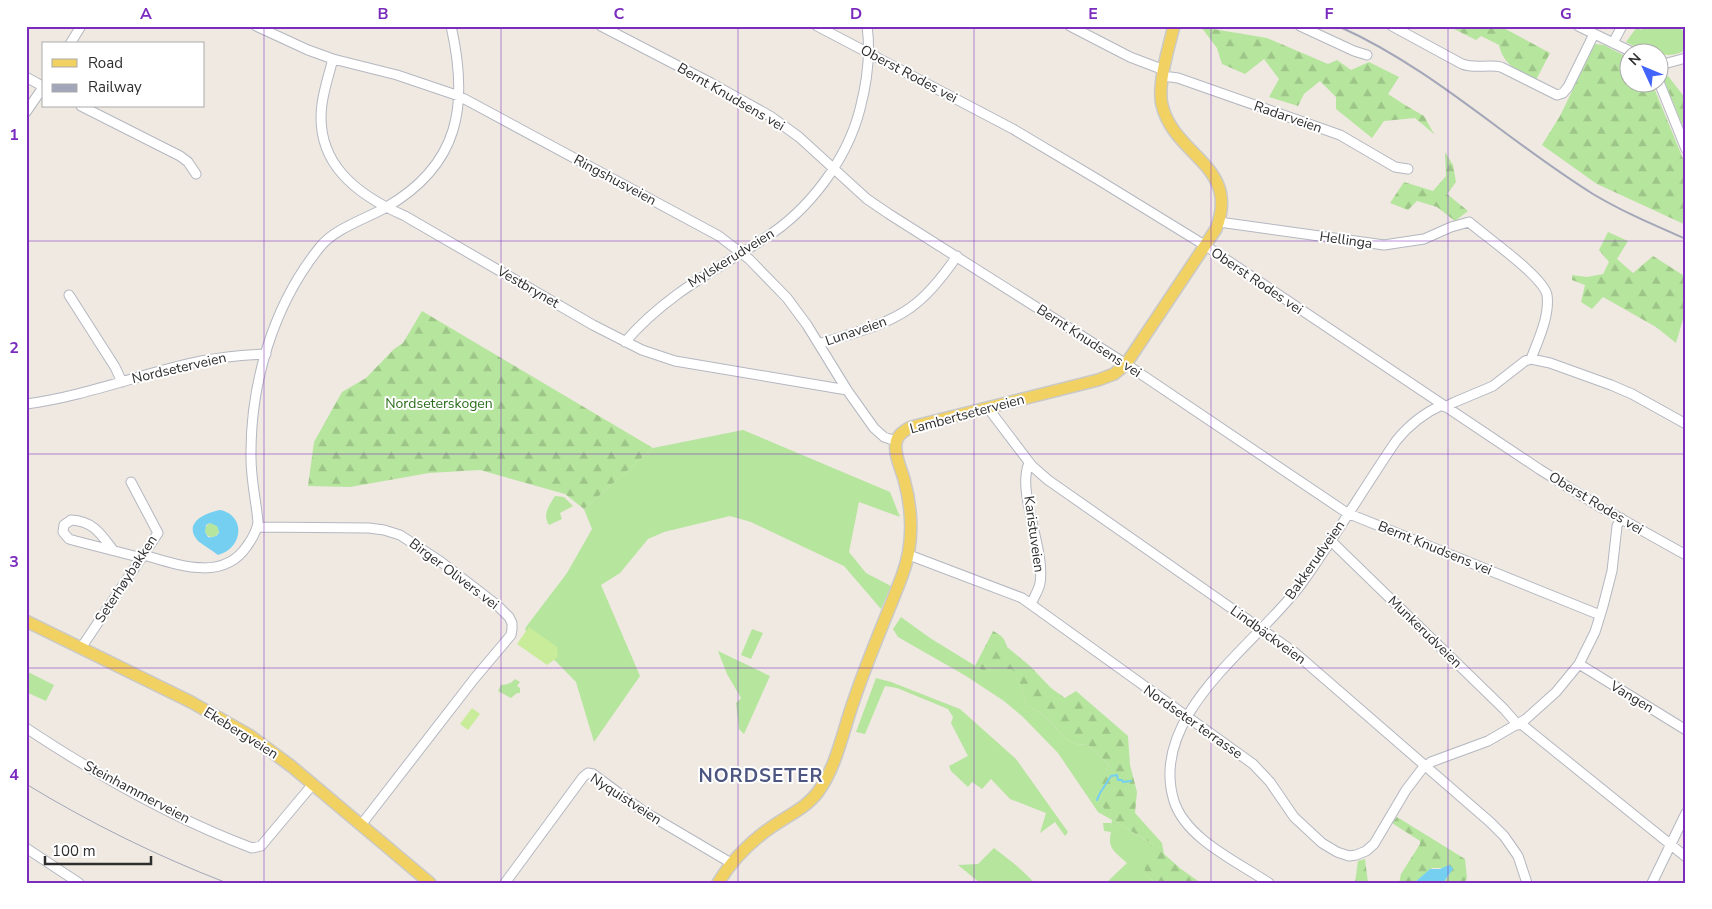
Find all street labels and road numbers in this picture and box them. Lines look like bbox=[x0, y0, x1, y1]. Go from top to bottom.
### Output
street label: Oberst Rodes vei bbox=[857, 40, 961, 108]
street label: Bernt Knudsens vei bbox=[674, 58, 788, 136]
street label: Radarveien bbox=[1251, 96, 1325, 138]
street label: Ringshusveien bbox=[570, 150, 660, 210]
street label: Mylskerudveien bbox=[684, 224, 778, 292]
street label: Hellinga bbox=[1318, 227, 1374, 253]
street label: Oberst Rodes vei bbox=[1207, 243, 1307, 319]
street label: Vestbrynet bbox=[493, 261, 563, 313]
street label: Bernt Knudsens vei bbox=[1033, 300, 1145, 382]
street label: Lunaveien bbox=[823, 312, 889, 350]
street label: Nordseterveien bbox=[130, 348, 228, 388]
street label: Lambertseterveien bbox=[908, 390, 1026, 438]
street label: Oberst Rodes vei bbox=[1545, 467, 1647, 539]
street label: Karistuveien bbox=[1019, 495, 1049, 573]
street label: Bernt Knudsens vei bbox=[1375, 516, 1495, 580]
street label: Bakkerudveien bbox=[1281, 517, 1349, 603]
street label: Seterhøybakken bbox=[91, 531, 161, 627]
street label: Birger Olivers vei bbox=[405, 534, 503, 614]
street label: Munkerudveien bbox=[1384, 592, 1466, 672]
street label: Lindbäckveien bbox=[1226, 601, 1310, 669]
street label: Vangen bbox=[1606, 676, 1657, 717]
street label: Nordseter terrasse bbox=[1140, 681, 1246, 763]
street label: Ekebergveien bbox=[200, 703, 282, 763]
street label: Steinhammerveien bbox=[81, 756, 193, 828]
street label: Nyquistveien bbox=[587, 769, 665, 829]

